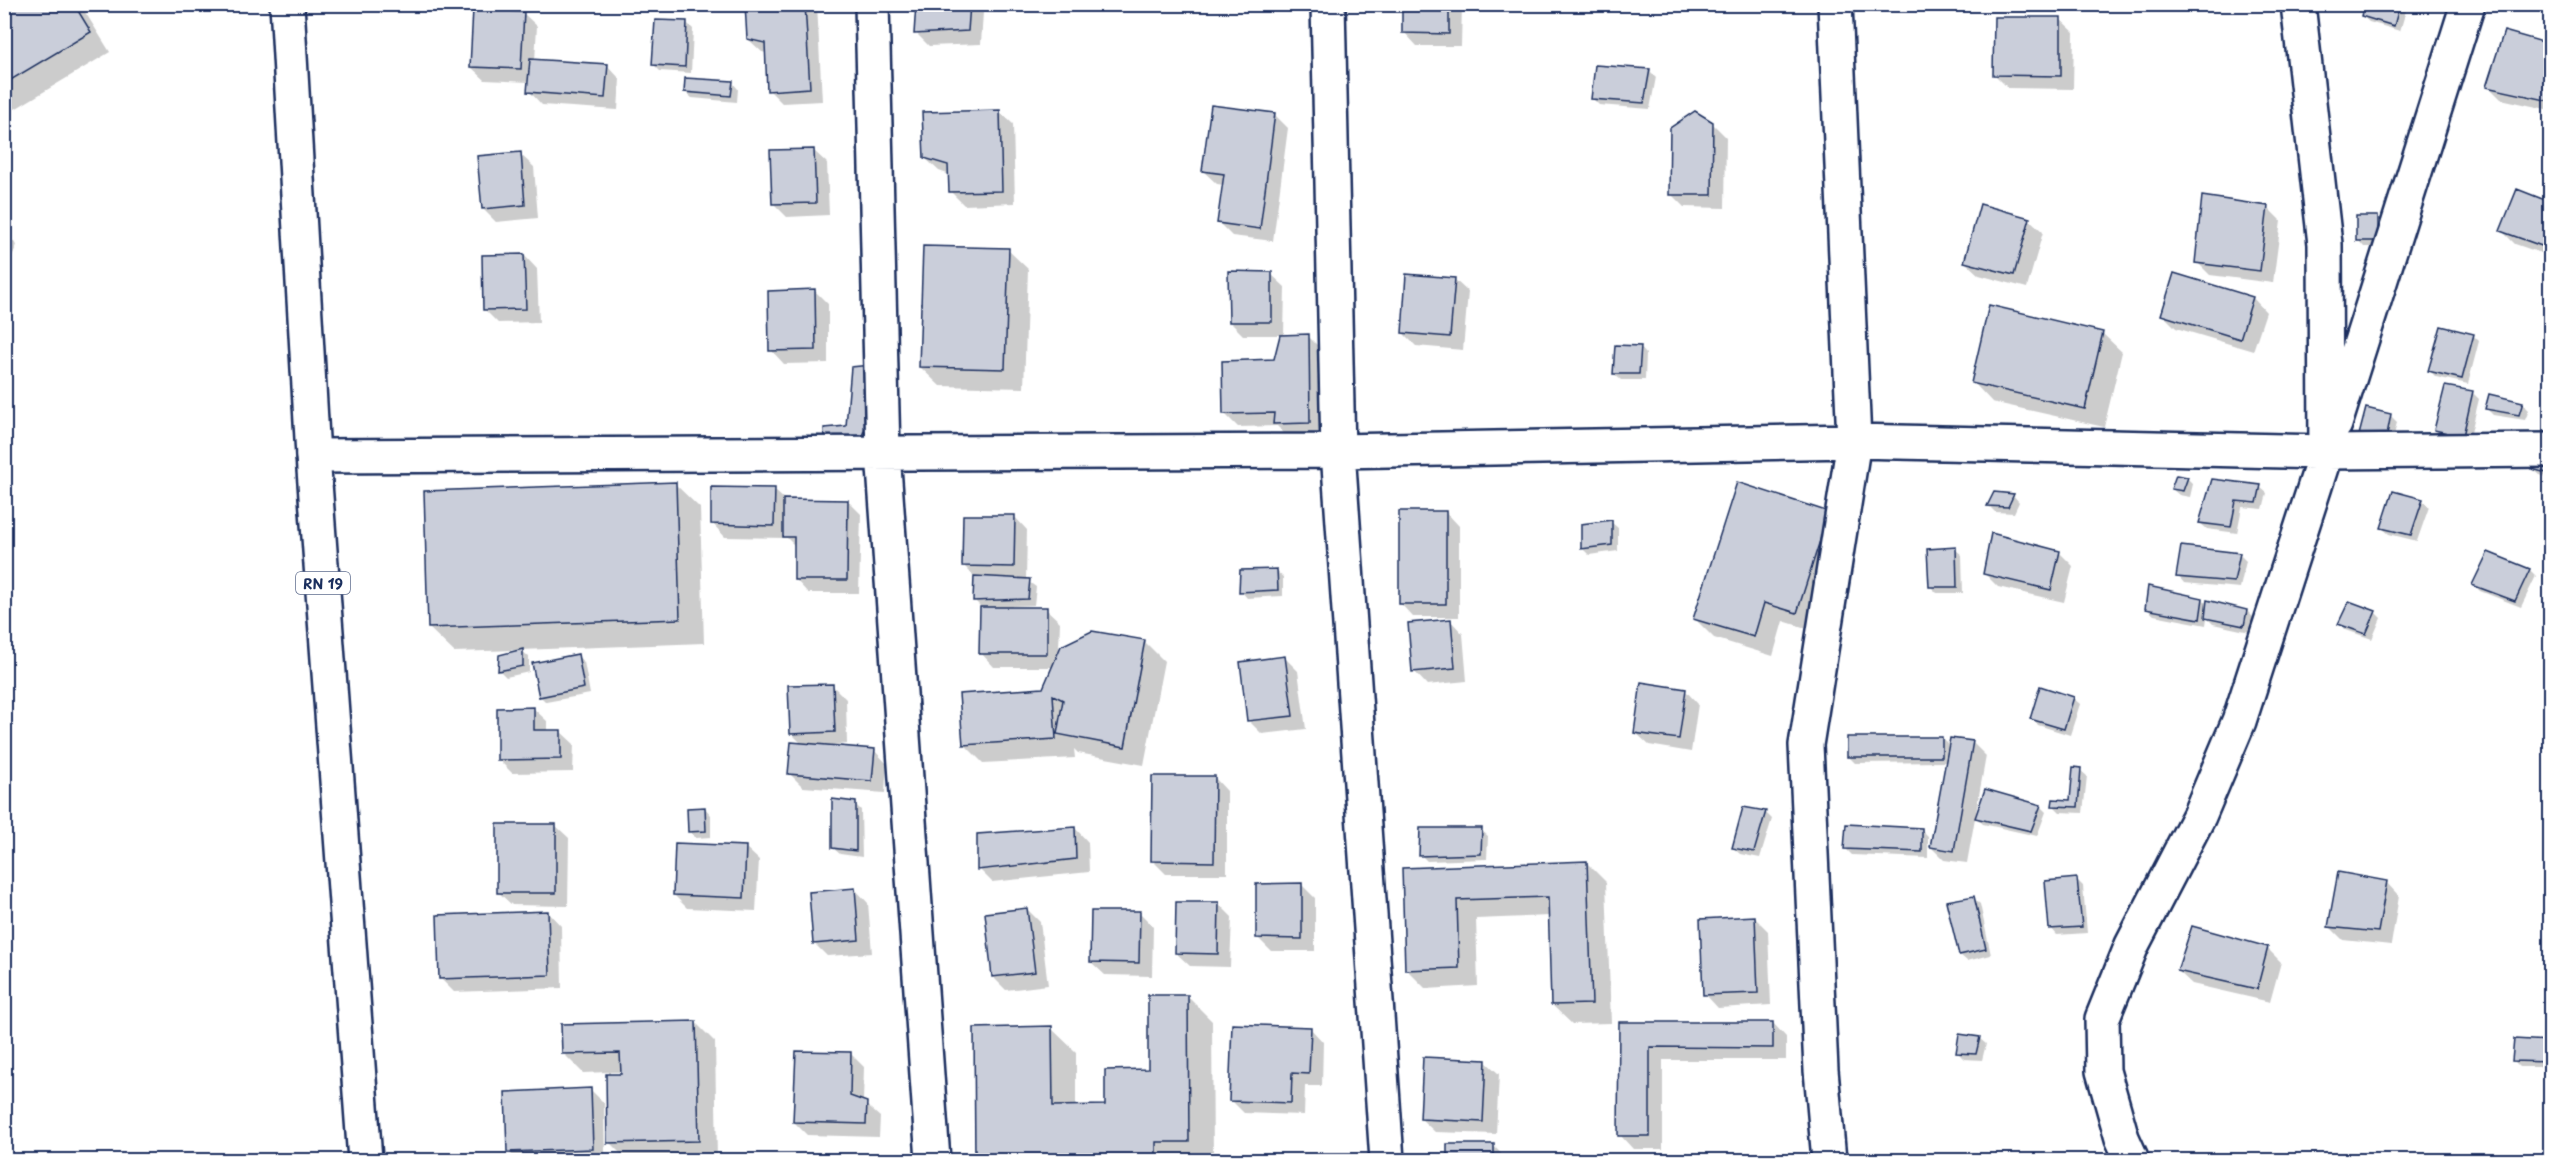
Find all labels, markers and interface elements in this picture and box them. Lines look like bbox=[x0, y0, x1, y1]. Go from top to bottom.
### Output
road number: RN 19 bbox=[296, 572, 350, 594]

